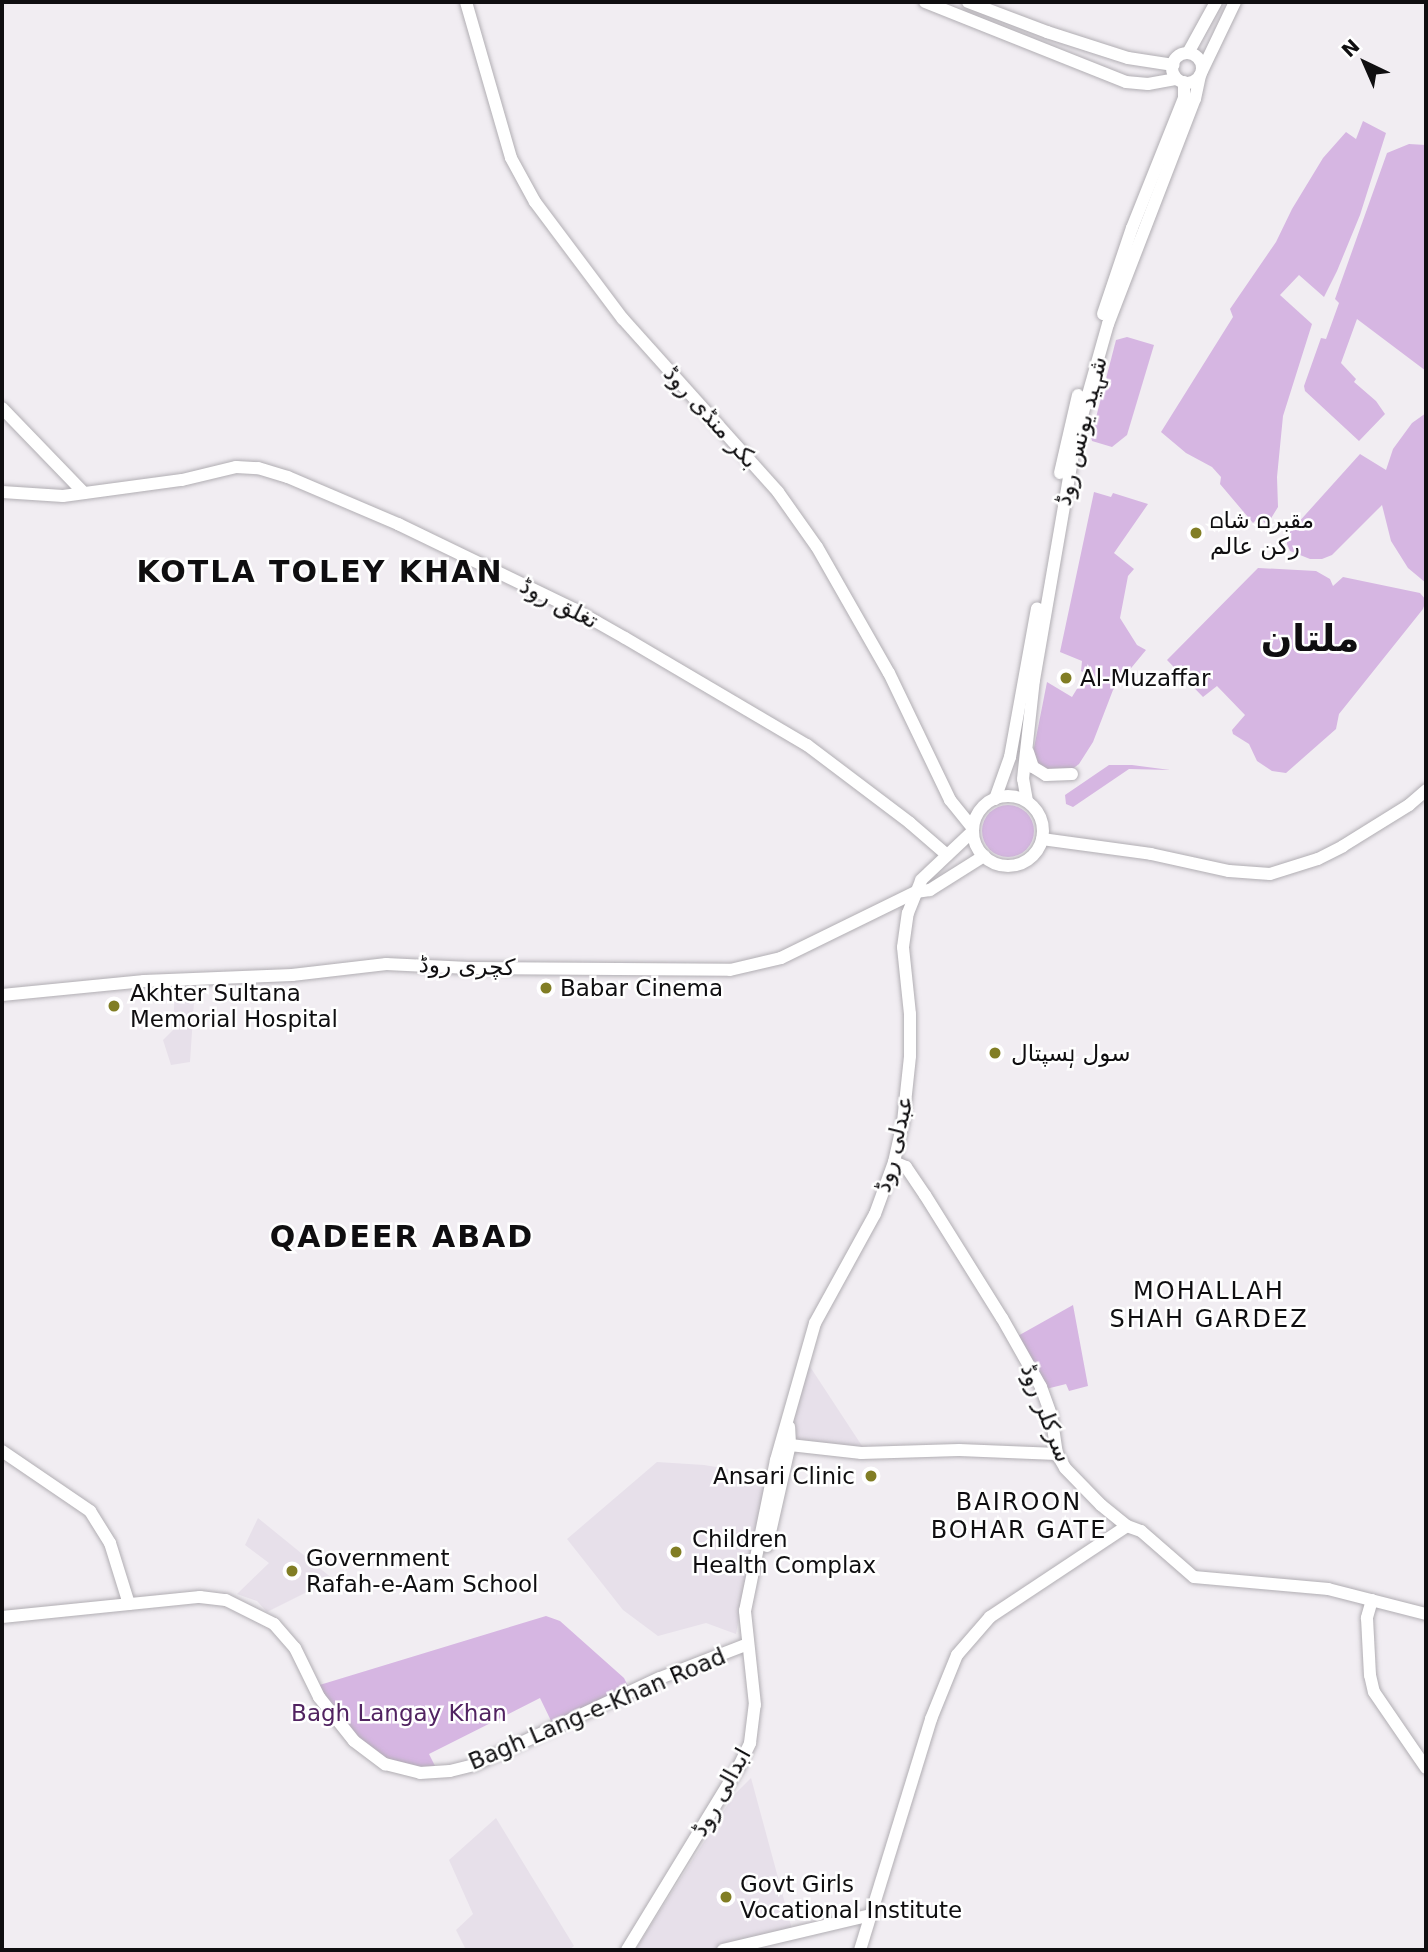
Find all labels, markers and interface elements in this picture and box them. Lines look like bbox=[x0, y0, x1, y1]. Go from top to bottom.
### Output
north arrow bbox=[1330, 28, 1400, 98]
text: N bbox=[1337, 34, 1364, 61]
street label: شہید یونس روڈ bbox=[1049, 354, 1113, 508]
street label: بکر منڈی روڈ bbox=[658, 360, 764, 474]
place label: مقبرہ شاہ رکن عالم bbox=[1210, 506, 1314, 560]
marker: مقبرہ شاہ رکن عالم bbox=[1188, 525, 1204, 541]
district label: KOTLA TOLEY KHAN bbox=[138, 554, 502, 590]
street label: تغلق روڈ bbox=[515, 572, 603, 634]
district label: ملتان bbox=[1261, 617, 1359, 661]
place label: Al-Muzaffar bbox=[1080, 664, 1210, 692]
marker: Al-Muzaffar bbox=[1058, 670, 1074, 686]
street label: کچری روڈ bbox=[418, 951, 516, 981]
place label: Babar Cinema bbox=[560, 974, 723, 1002]
place label: Akhter Sultana Memorial Hospital bbox=[130, 979, 338, 1033]
marker: Babar Cinema bbox=[538, 980, 554, 996]
marker: Akhter Sultana Memorial Hospital bbox=[104, 996, 124, 1016]
place label: سول ہسپتال bbox=[1011, 1039, 1130, 1067]
marker: سول ہسپتال bbox=[985, 1043, 1005, 1063]
street label: عبدلی روڈ bbox=[869, 1093, 919, 1195]
district label: QADEER ABAD bbox=[271, 1219, 533, 1255]
district label: MOHALLAH SHAH GARDEZ bbox=[1111, 1278, 1307, 1334]
street label: سرکلر روڈ bbox=[1015, 1360, 1077, 1466]
place label: Ansari Clinic bbox=[713, 1462, 855, 1490]
marker: Ansari Clinic bbox=[861, 1466, 881, 1486]
district label: BAIROON BOHAR GATE bbox=[932, 1489, 1106, 1545]
place label: Children Health Complax bbox=[692, 1525, 876, 1579]
marker: Children Health Complax bbox=[666, 1542, 686, 1562]
place label: Government Rafah-e-Aam School bbox=[306, 1544, 538, 1598]
marker: Government Rafah-e-Aam School bbox=[284, 1563, 300, 1579]
street label: Bagh Lang-e-Khan Road bbox=[464, 1642, 730, 1776]
park label: Bagh Langay Khan bbox=[291, 1699, 507, 1727]
street label: ابدالی روڈ bbox=[685, 1743, 757, 1841]
place label: Govt Girls Vocational Institute bbox=[740, 1870, 962, 1924]
marker: Govt Girls Vocational Institute bbox=[718, 1889, 734, 1905]

